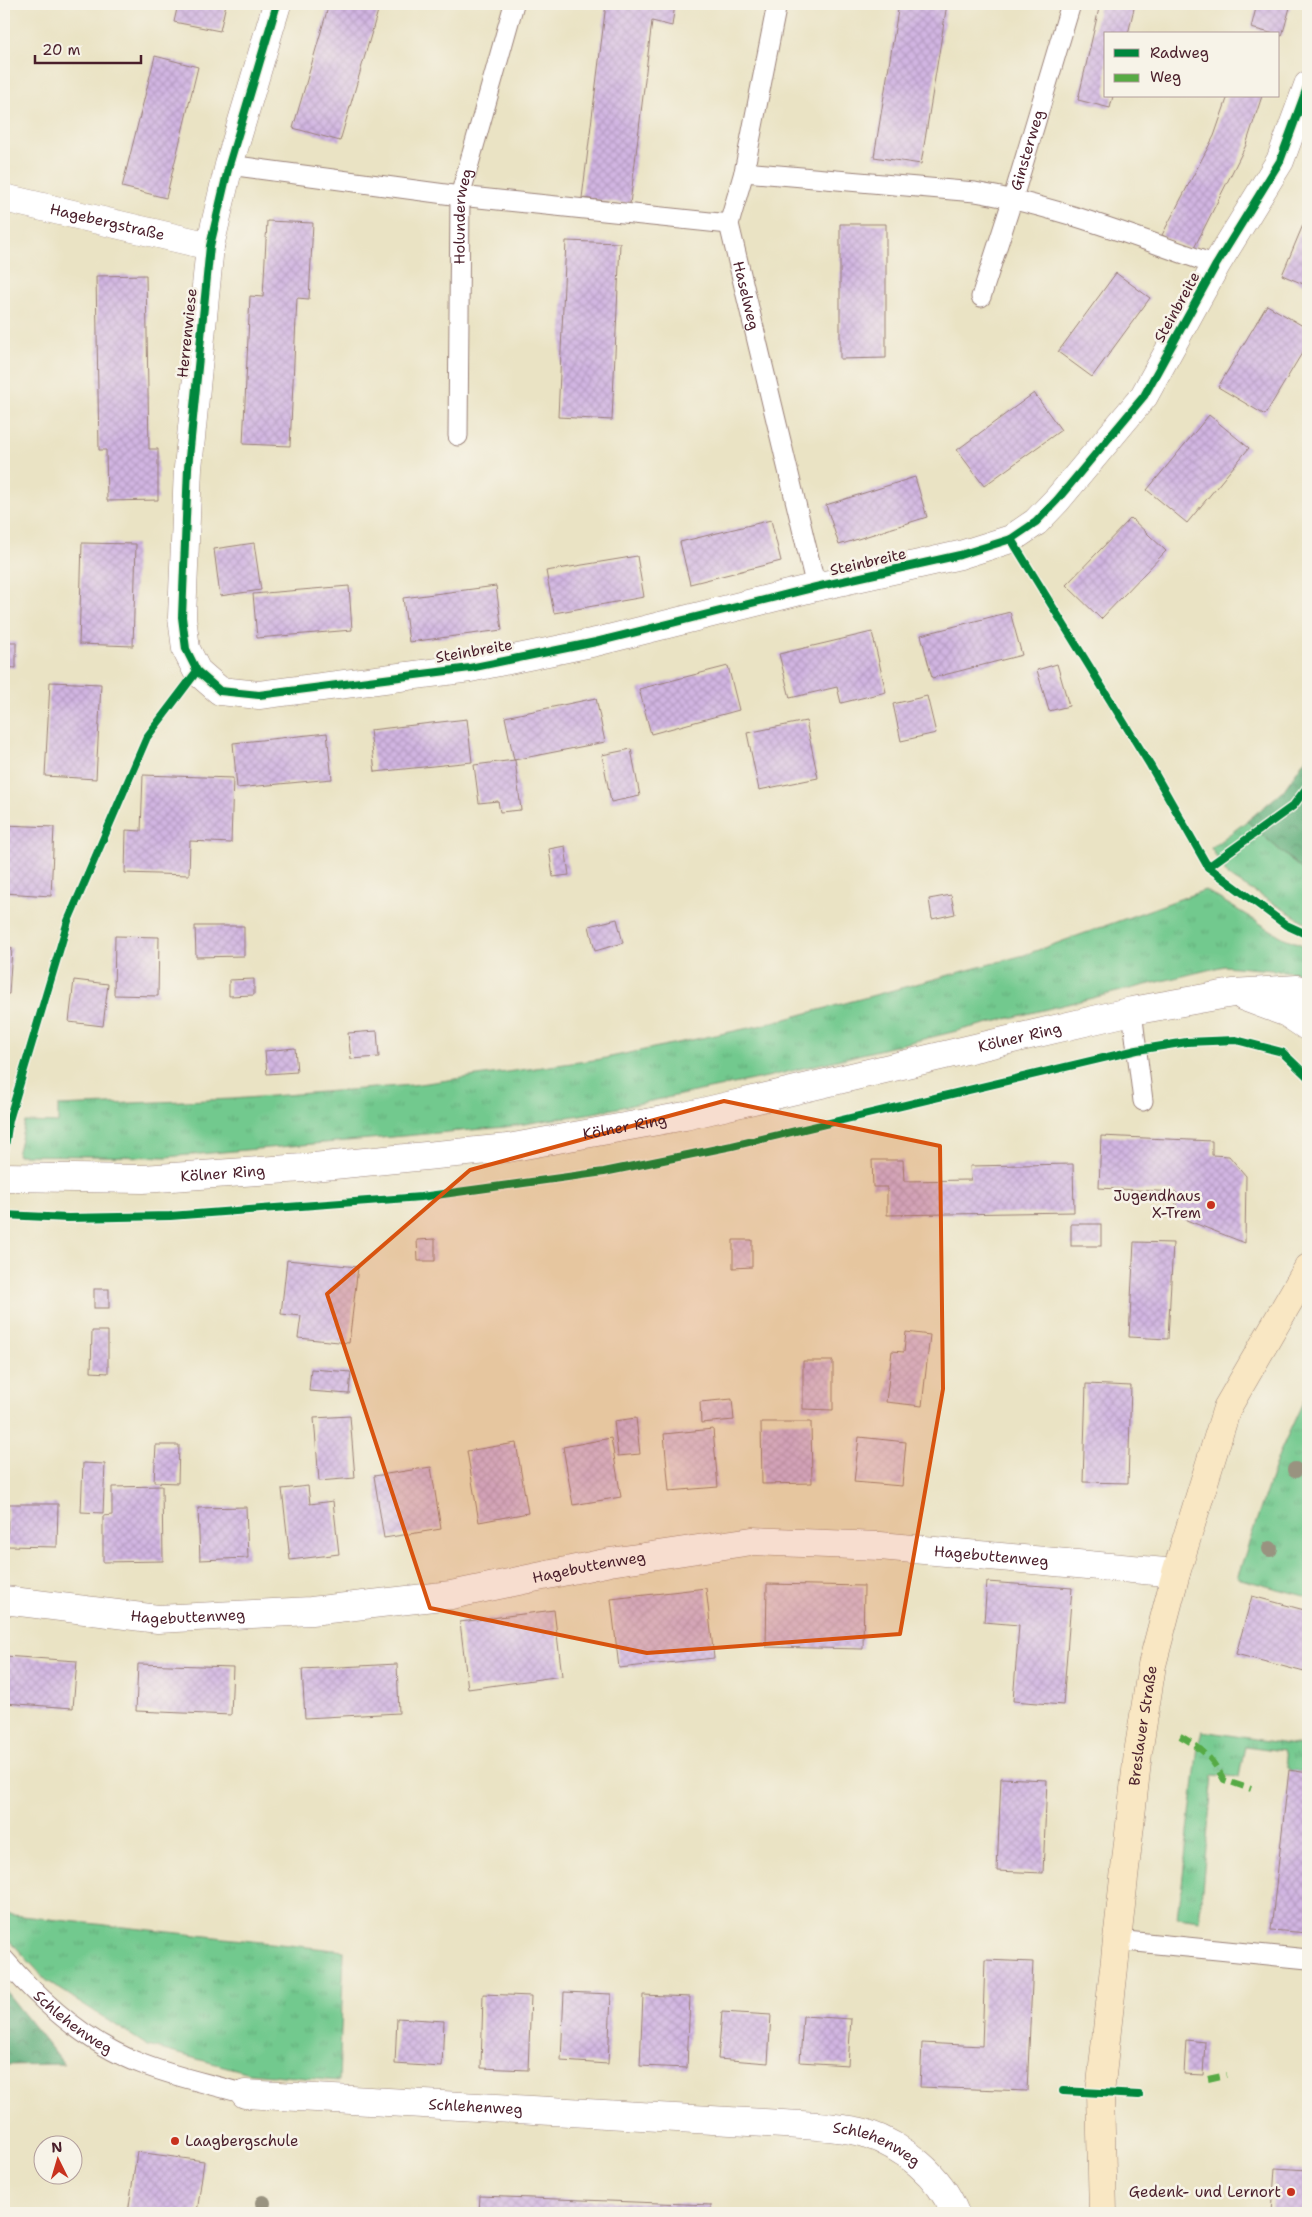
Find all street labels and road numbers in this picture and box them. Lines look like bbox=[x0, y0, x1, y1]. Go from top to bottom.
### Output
street label: Ginsterweg bbox=[1006, 107, 1049, 193]
street label: Holunderweg bbox=[449, 166, 477, 265]
street label: Hagebergstraße bbox=[48, 199, 167, 245]
street label: Haselweg bbox=[728, 259, 764, 332]
street label: Steinbreite bbox=[1149, 268, 1205, 346]
street label: Herrenwiese bbox=[172, 287, 202, 379]
street label: Steinbreite bbox=[828, 544, 908, 580]
street label: Steinbreite bbox=[434, 634, 514, 668]
street label: Kölner Ring bbox=[976, 1018, 1063, 1057]
street label: Kölner Ring bbox=[581, 1109, 668, 1144]
street label: Kölner Ring bbox=[180, 1161, 266, 1186]
street label: Hagebuttenweg bbox=[933, 1541, 1049, 1571]
street label: Hagebuttenweg bbox=[530, 1547, 647, 1588]
street label: Hagebuttenweg bbox=[129, 1604, 246, 1629]
street label: Breslauer Straße bbox=[1124, 1664, 1162, 1787]
street label: Schlehenweg bbox=[29, 1986, 116, 2059]
street label: Schlehenweg bbox=[428, 2094, 523, 2119]
street label: Schlehenweg bbox=[832, 2118, 925, 2171]

